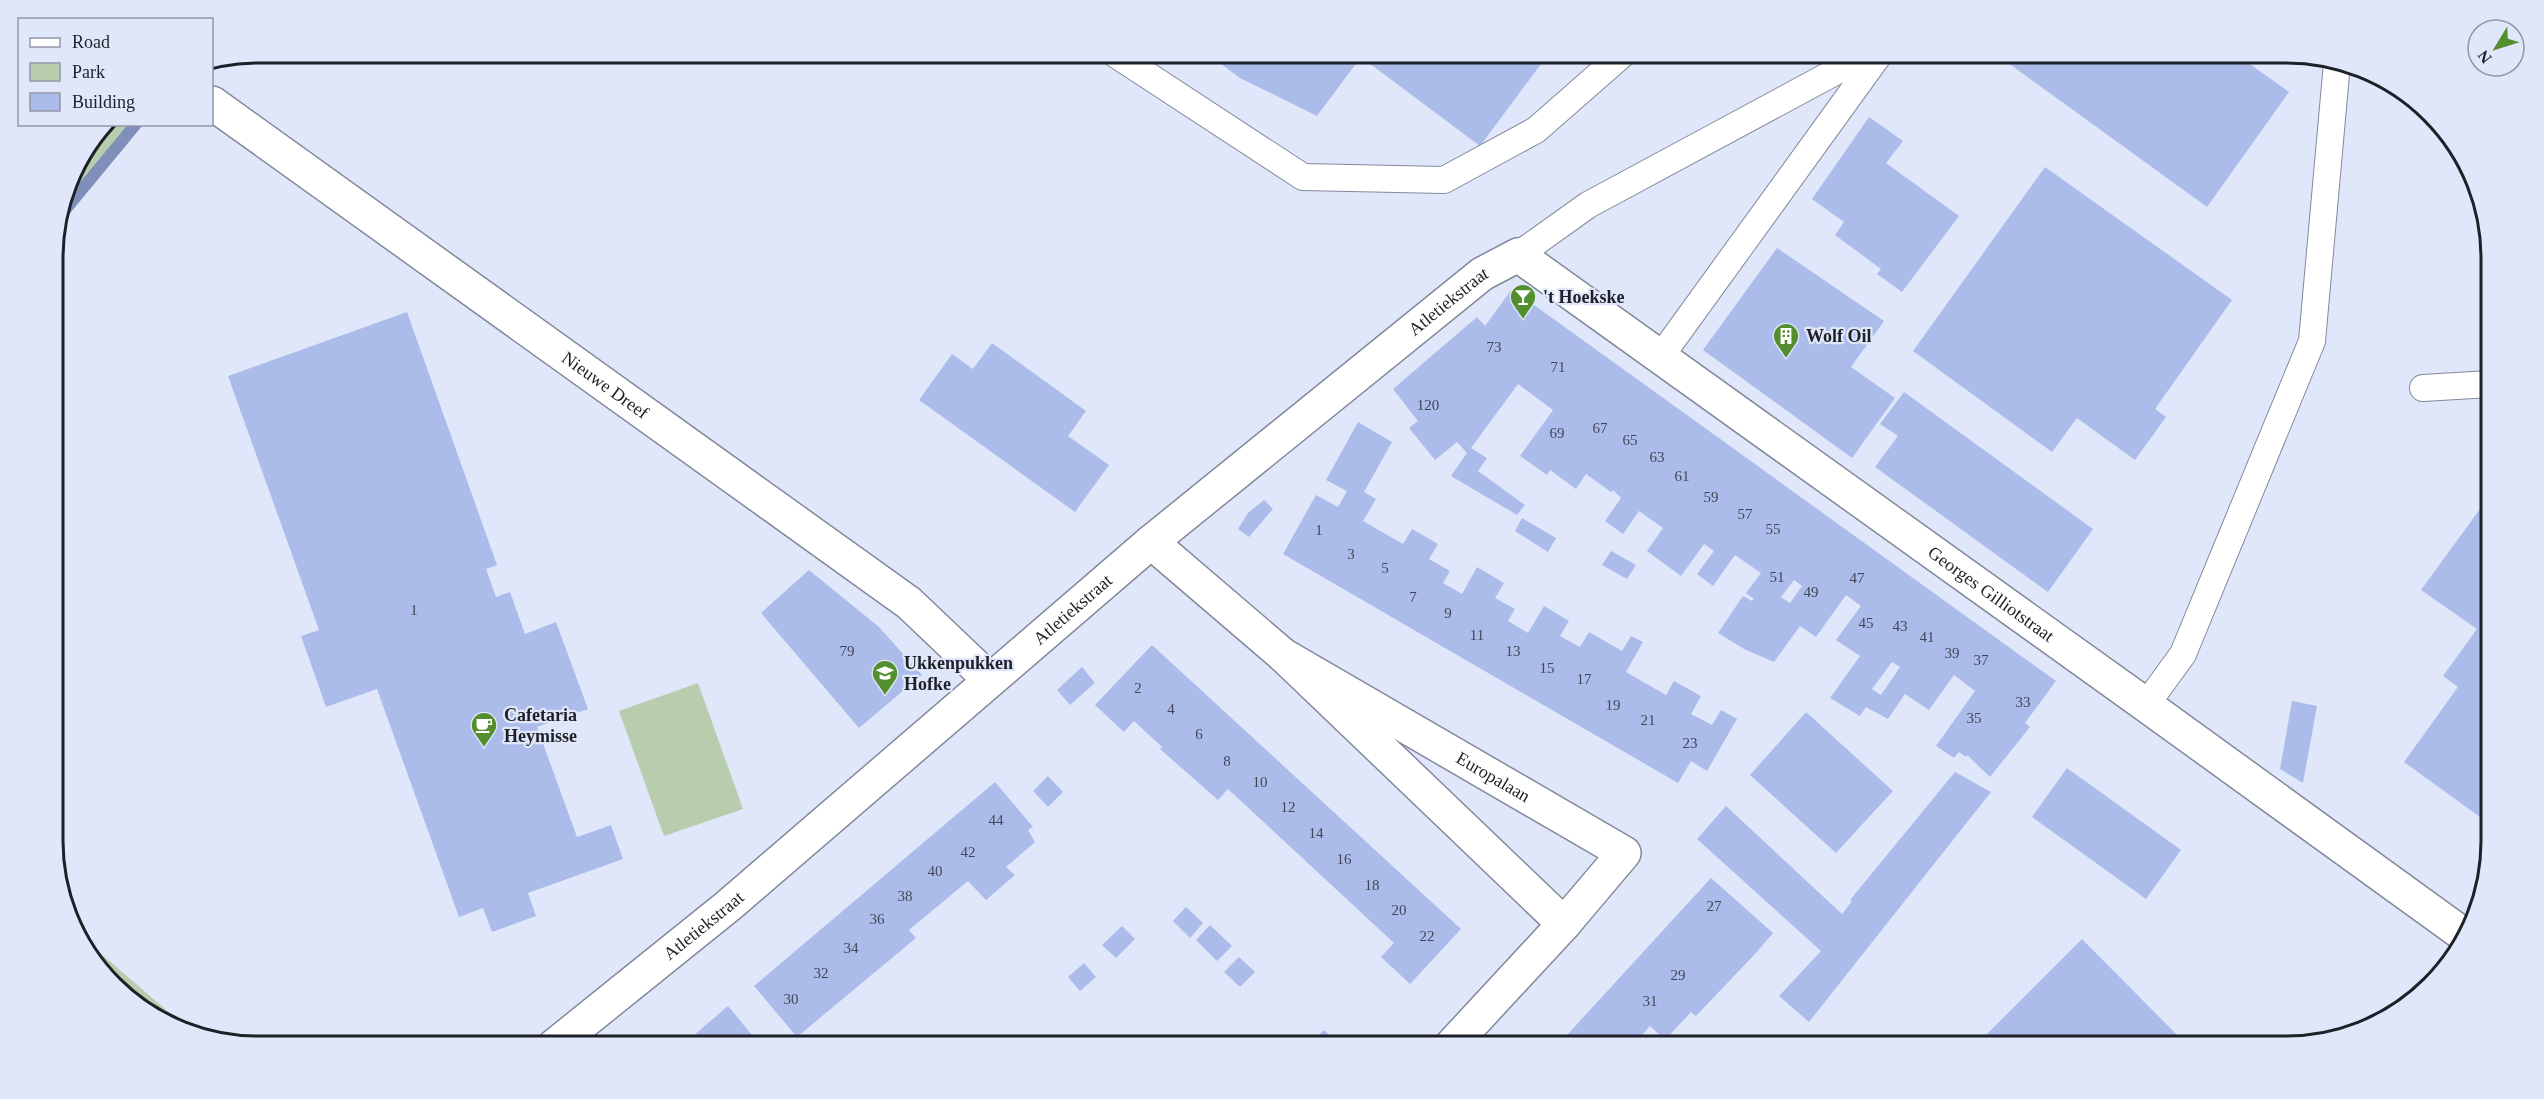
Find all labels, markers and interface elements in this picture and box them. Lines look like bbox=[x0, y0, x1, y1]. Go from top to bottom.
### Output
legend bbox=[18, 18, 213, 126]
north arrow bbox=[2466, 18, 2526, 78]
text: Road bbox=[72, 32, 110, 52]
text: N bbox=[2474, 47, 2495, 67]
text: Park bbox=[72, 62, 105, 82]
text: Building bbox=[72, 92, 135, 112]
street label: Atletiekstraat bbox=[1404, 263, 1491, 340]
bar icon: 't Hoekske bbox=[1508, 282, 1538, 320]
place label: 't Hoekske bbox=[1543, 287, 1625, 307]
building icon: Wolf Oil bbox=[1771, 321, 1801, 359]
place label: Wolf Oil bbox=[1806, 326, 1872, 346]
house number: 73 bbox=[1487, 339, 1502, 355]
street label: Nieuwe Dreef bbox=[558, 347, 652, 423]
house number: 71 bbox=[1551, 359, 1566, 375]
house number: 120 bbox=[1417, 397, 1439, 413]
house number: 67 bbox=[1593, 420, 1608, 436]
house number: 69 bbox=[1550, 425, 1565, 441]
house number: 65 bbox=[1623, 432, 1638, 448]
house number: 63 bbox=[1650, 449, 1665, 465]
house number: 61 bbox=[1675, 468, 1690, 484]
house number: 59 bbox=[1704, 489, 1719, 505]
house number: 57 bbox=[1738, 506, 1753, 522]
house number: 55 bbox=[1766, 521, 1781, 537]
house number: 1 bbox=[1315, 522, 1323, 538]
street label: Georges Gilliotstraat bbox=[1924, 542, 2058, 646]
house number: 3 bbox=[1347, 546, 1355, 562]
house number: 5 bbox=[1381, 560, 1389, 576]
house number: 51 bbox=[1770, 569, 1785, 585]
street label: Atletiekstraat bbox=[1029, 570, 1116, 649]
house number: 47 bbox=[1850, 570, 1865, 586]
house number: 49 bbox=[1804, 584, 1819, 600]
house number: 7 bbox=[1409, 589, 1417, 605]
house number: 1 bbox=[410, 602, 418, 618]
house number: 9 bbox=[1444, 605, 1452, 621]
house number: 45 bbox=[1859, 615, 1874, 631]
house number: 43 bbox=[1893, 618, 1908, 634]
house number: 11 bbox=[1470, 627, 1484, 643]
house number: 41 bbox=[1920, 629, 1935, 645]
house number: 79 bbox=[840, 643, 855, 659]
house number: 13 bbox=[1506, 643, 1521, 659]
house number: 39 bbox=[1945, 645, 1960, 661]
house number: 37 bbox=[1974, 652, 1989, 668]
place label: Ukkenpukken Hofke bbox=[904, 653, 1013, 694]
school or university icon: Ukkenpukken Hofke bbox=[870, 658, 900, 696]
house number: 15 bbox=[1540, 660, 1555, 676]
house number: 17 bbox=[1577, 671, 1592, 687]
house number: 2 bbox=[1134, 680, 1142, 696]
house number: 33 bbox=[2016, 694, 2031, 710]
house number: 19 bbox=[1606, 697, 1621, 713]
house number: 4 bbox=[1167, 701, 1175, 717]
place label: Cafetaria Heymisse bbox=[504, 705, 577, 746]
cafe icon: Cafetaria Heymisse bbox=[469, 710, 499, 748]
house number: 35 bbox=[1967, 710, 1982, 726]
house number: 21 bbox=[1641, 712, 1656, 728]
house number: 6 bbox=[1195, 726, 1203, 742]
house number: 23 bbox=[1683, 735, 1698, 751]
street label: Europalaan bbox=[1453, 748, 1534, 806]
house number: 8 bbox=[1223, 753, 1231, 769]
house number: 10 bbox=[1253, 774, 1268, 790]
house number: 12 bbox=[1281, 799, 1296, 815]
house number: 44 bbox=[989, 812, 1004, 828]
house number: 14 bbox=[1309, 825, 1324, 841]
house number: 42 bbox=[961, 844, 976, 860]
house number: 16 bbox=[1337, 851, 1352, 867]
house number: 40 bbox=[928, 863, 943, 879]
house number: 18 bbox=[1365, 877, 1380, 893]
street label: Atletiekstraat bbox=[659, 887, 748, 964]
house number: 38 bbox=[898, 888, 913, 904]
house number: 27 bbox=[1707, 898, 1722, 914]
house number: 20 bbox=[1392, 902, 1407, 918]
house number: 36 bbox=[870, 911, 885, 927]
house number: 22 bbox=[1420, 928, 1435, 944]
house number: 34 bbox=[844, 940, 859, 956]
house number: 32 bbox=[814, 965, 829, 981]
house number: 29 bbox=[1671, 967, 1686, 983]
house number: 30 bbox=[784, 991, 799, 1007]
house number: 31 bbox=[1643, 993, 1658, 1009]

